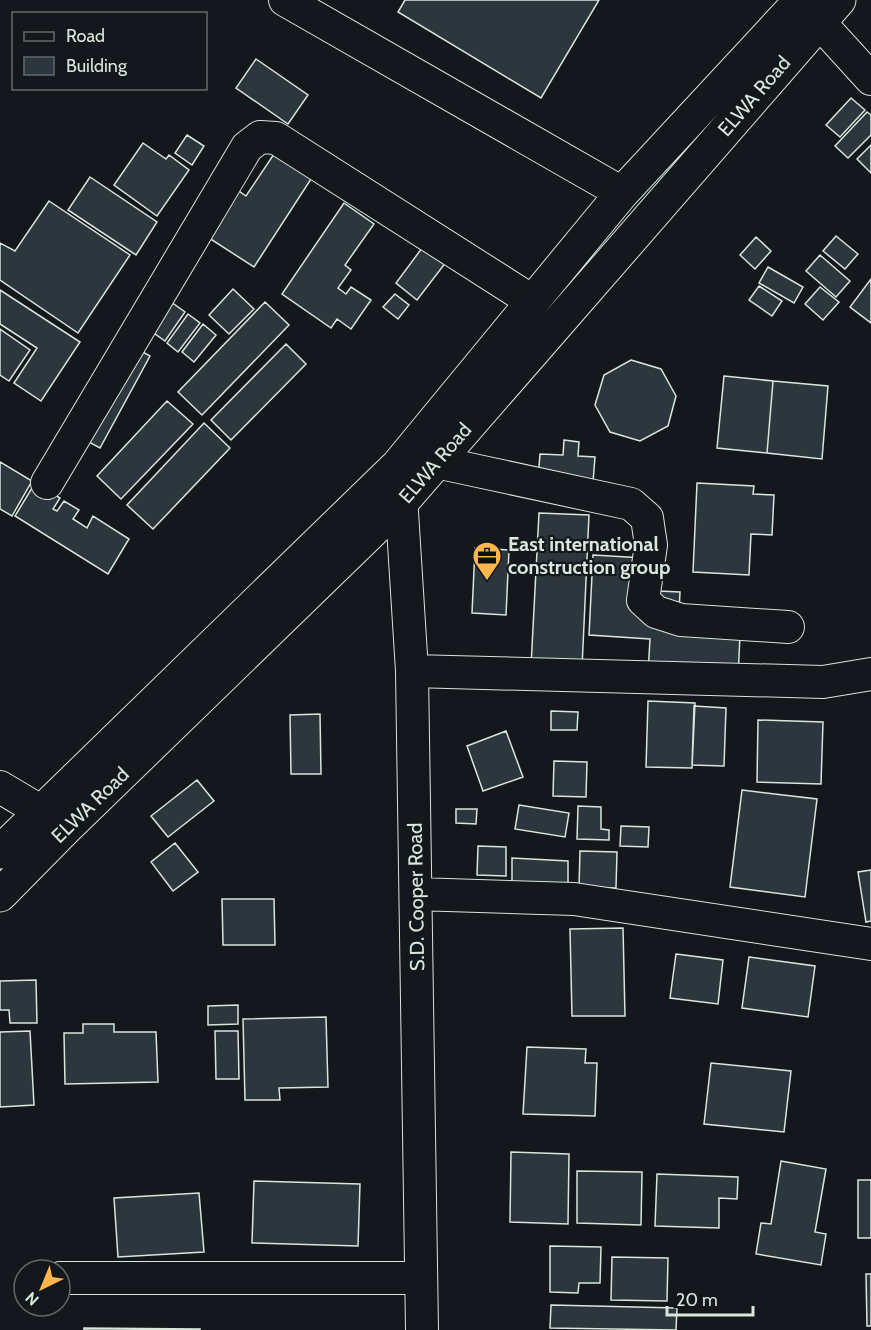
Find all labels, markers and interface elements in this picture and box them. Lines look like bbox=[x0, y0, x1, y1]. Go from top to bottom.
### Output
legend bbox=[12, 12, 207, 90]
text: Road bbox=[66, 25, 105, 47]
street label: ELWA Road bbox=[713, 51, 795, 141]
text: Building bbox=[66, 55, 128, 77]
street label: ELWA Road bbox=[394, 418, 476, 508]
place label: East international construction group bbox=[508, 532, 670, 579]
office icon: East international construction group bbox=[471, 540, 503, 582]
street label: ELWA Road bbox=[46, 762, 134, 848]
street label: S.D. Cooper Road bbox=[403, 823, 429, 971]
north arrow bbox=[12, 1258, 72, 1318]
scale bar bbox=[667, 1279, 752, 1317]
text: N bbox=[21, 1288, 43, 1309]
text: 20 m bbox=[676, 1289, 718, 1311]

